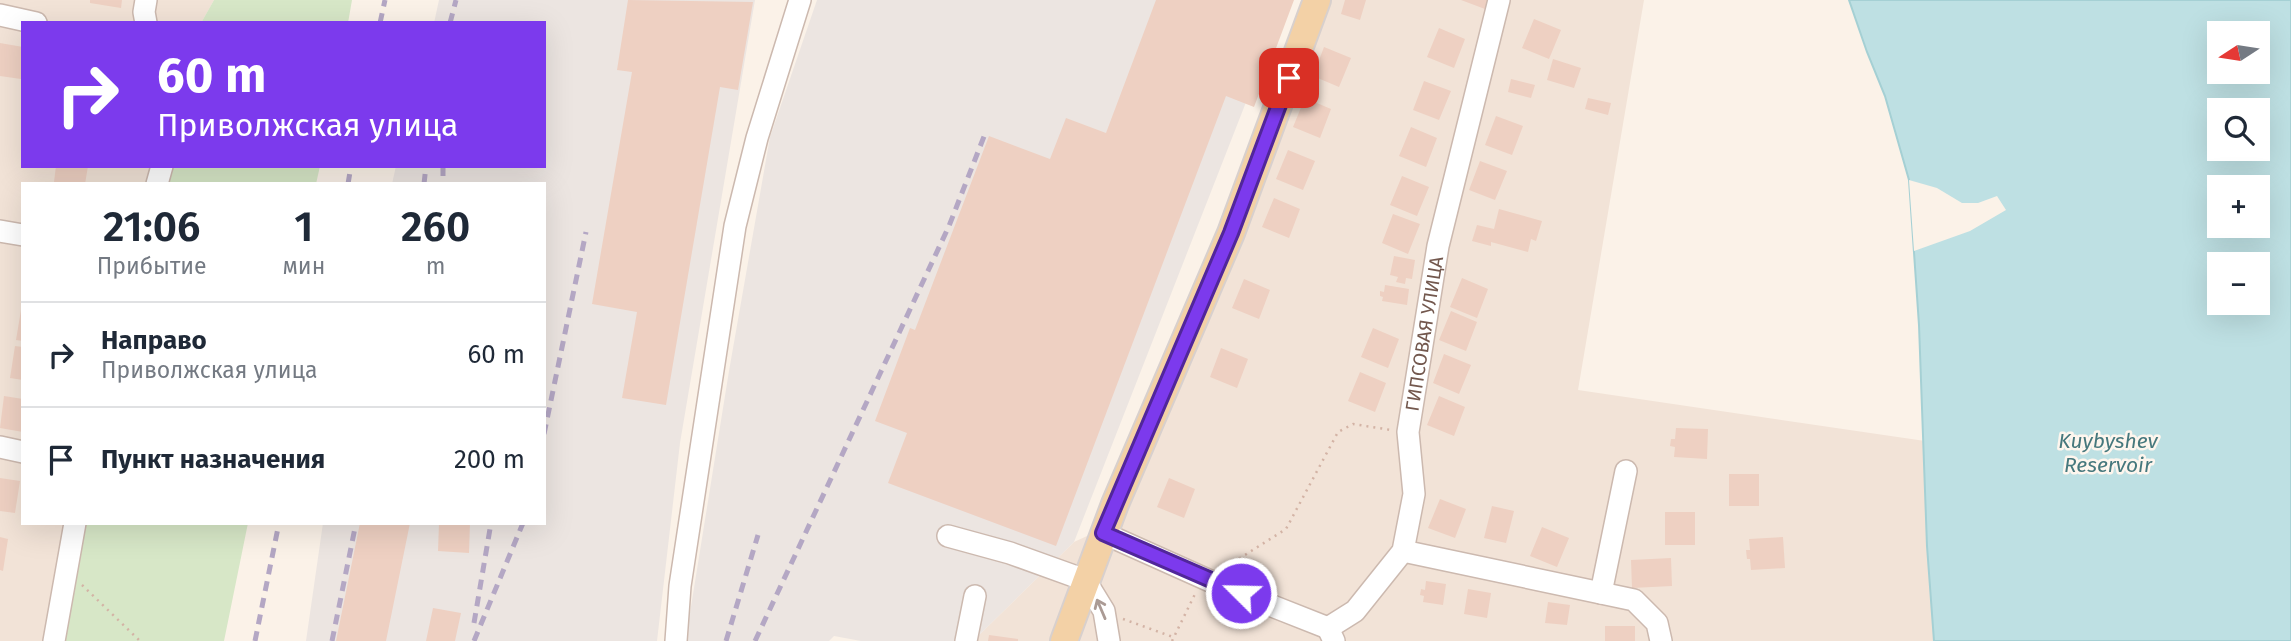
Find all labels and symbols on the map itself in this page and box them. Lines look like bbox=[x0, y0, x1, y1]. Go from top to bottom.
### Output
north arrow bbox=[2207, 21, 2270, 84]
pin bbox=[1259, 48, 1319, 108]
street label: ГИПСОВАЯ УЛИЦА bbox=[1401, 254, 1448, 413]
water label: Kuybyshev Reservoir bbox=[2058, 428, 2158, 478]
position arrow bbox=[1204, 556, 1278, 630]
one-way arrow bbox=[1093, 599, 1106, 620]

